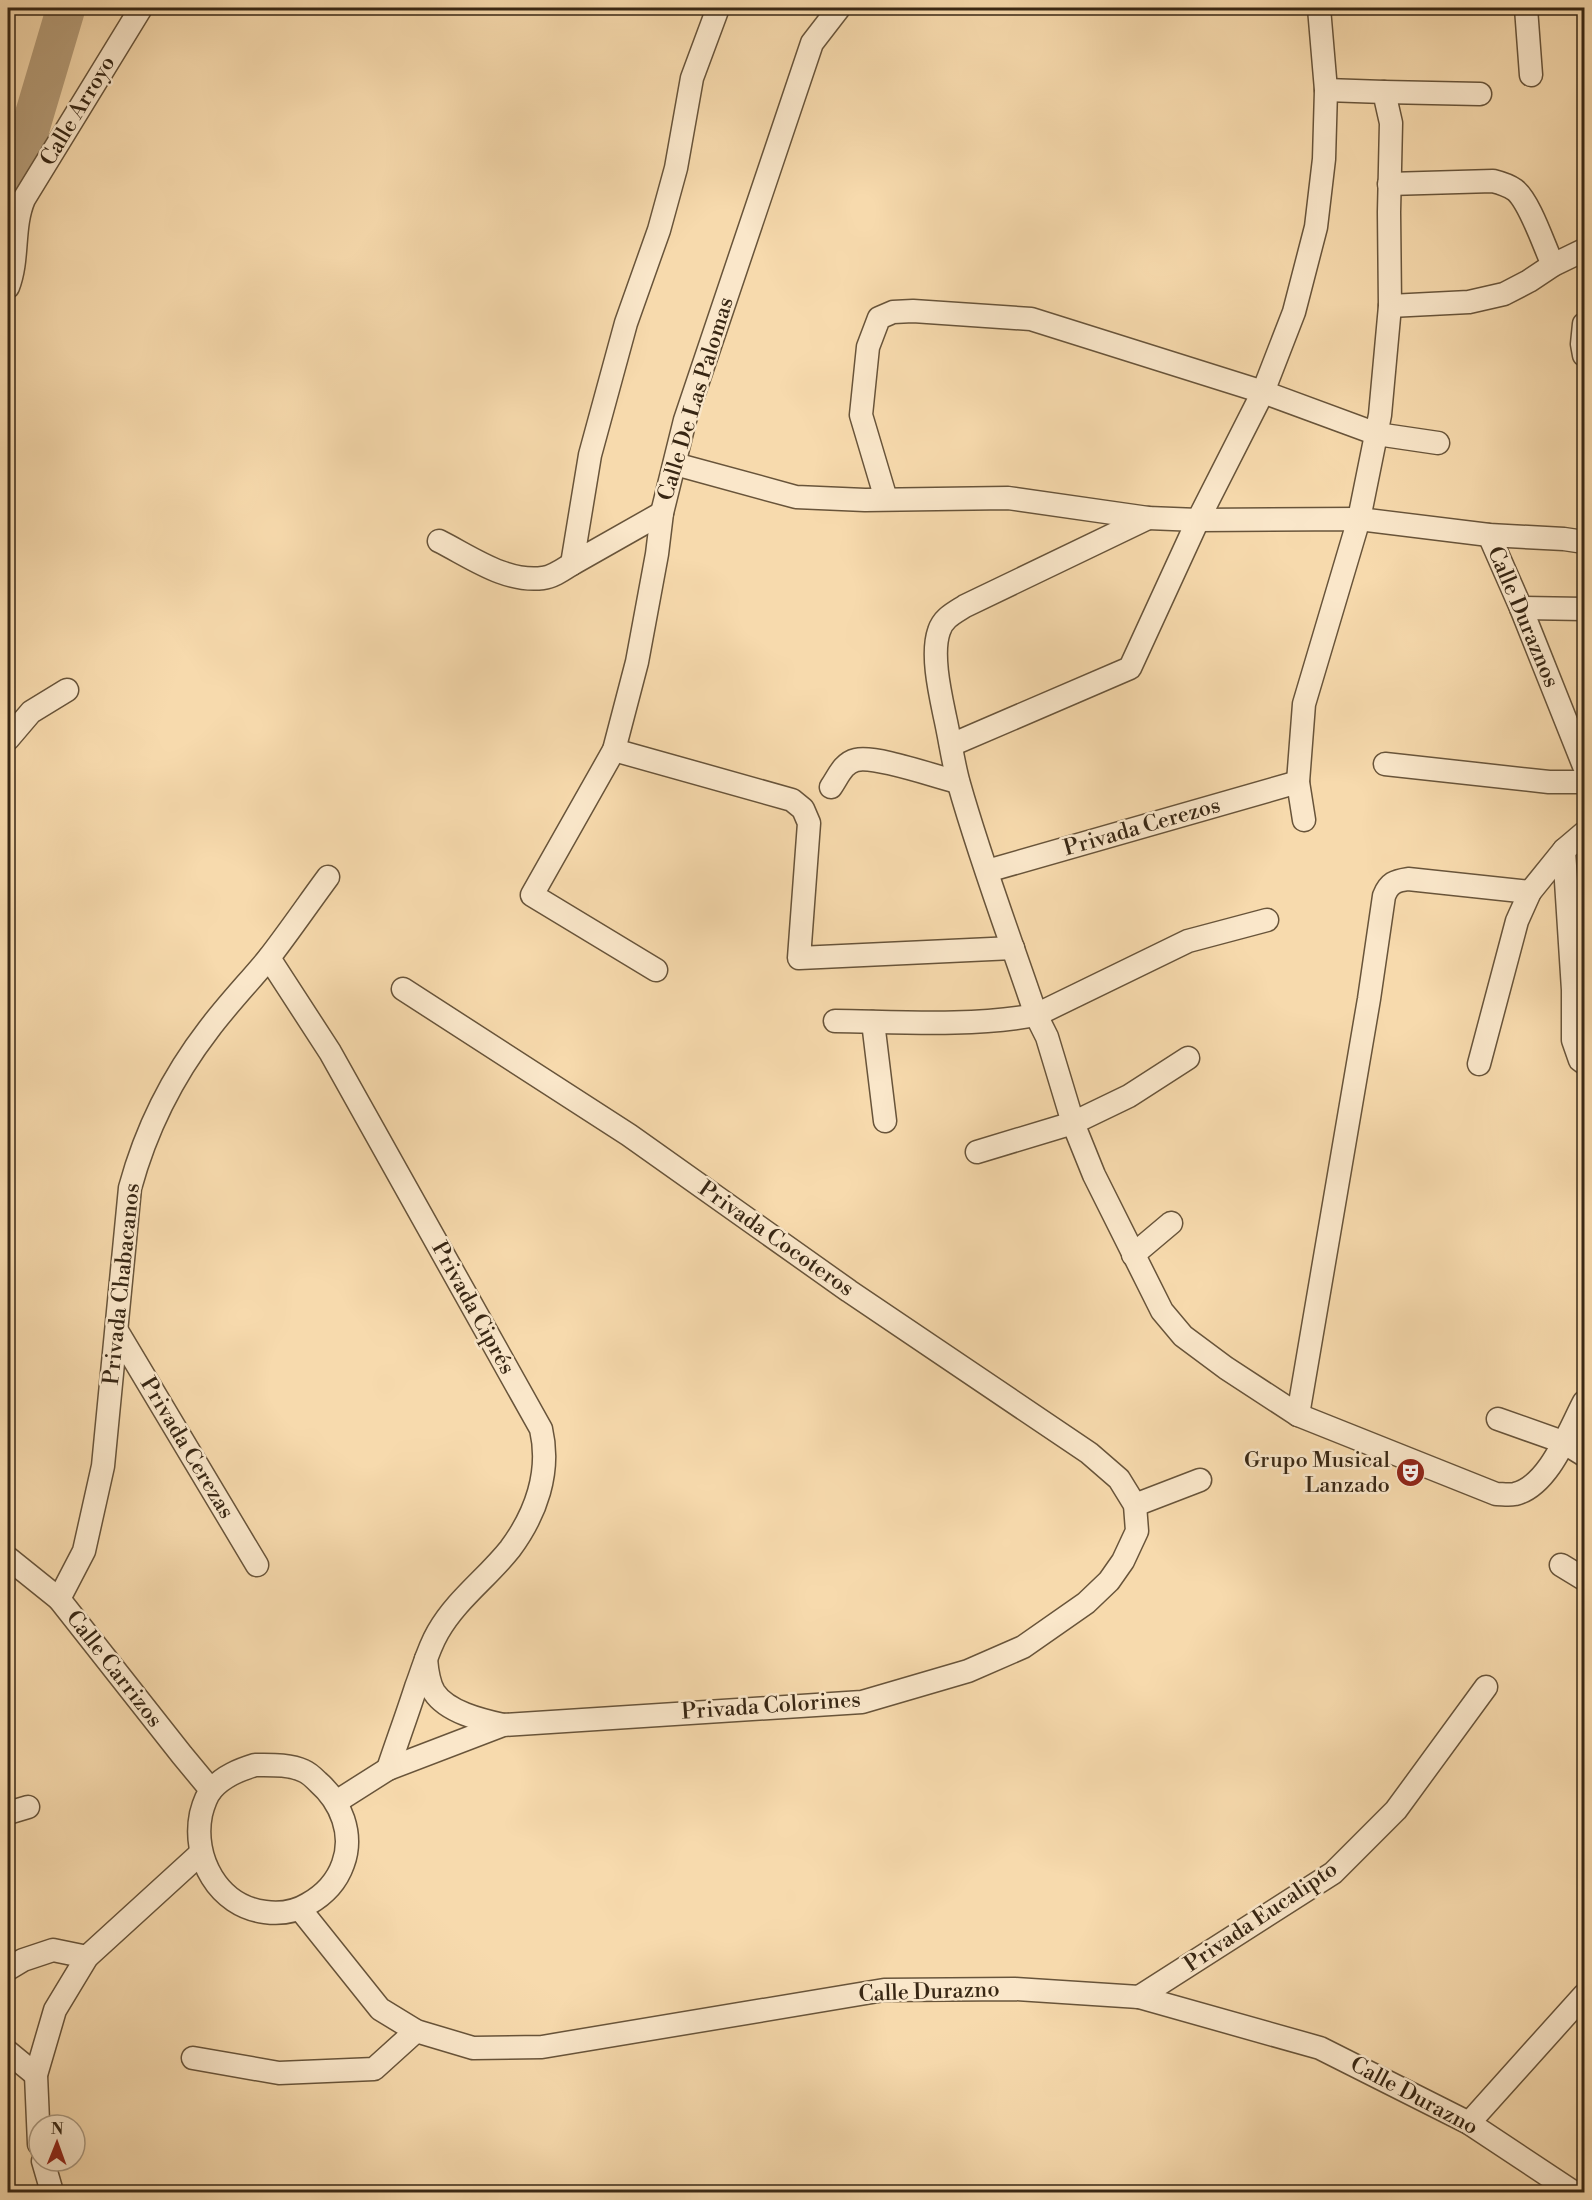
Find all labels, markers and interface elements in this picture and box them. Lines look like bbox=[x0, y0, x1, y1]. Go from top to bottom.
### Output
street label: Calle Arroyo bbox=[35, 51, 121, 171]
street label: Calle De Las Palomas bbox=[652, 294, 740, 504]
street label: Calle Duraznos bbox=[1481, 542, 1565, 692]
street label: Privada Cerezos bbox=[1061, 792, 1223, 862]
street label: Privada Cocoteros bbox=[693, 1175, 859, 1303]
street label: Privada Chabacanos bbox=[98, 1182, 146, 1386]
street label: Privada Ciprés bbox=[425, 1237, 521, 1379]
street label: Privada Cerezas bbox=[134, 1372, 240, 1524]
place label: Grupo Musical Lanzado bbox=[1244, 1447, 1390, 1499]
theatre icon: Grupo Musical Lanzado bbox=[1395, 1457, 1427, 1489]
street label: Calle Carrizos bbox=[60, 1605, 168, 1733]
street label: Privada Colorines bbox=[680, 1686, 862, 1726]
street label: Privada Eucalipto bbox=[1179, 1856, 1343, 1978]
street label: Calle Durazno bbox=[858, 1976, 1000, 2008]
street label: Calle Durazno bbox=[1345, 2051, 1483, 2141]
north arrow bbox=[27, 2113, 87, 2173]
text: N bbox=[51, 2119, 64, 2139]

